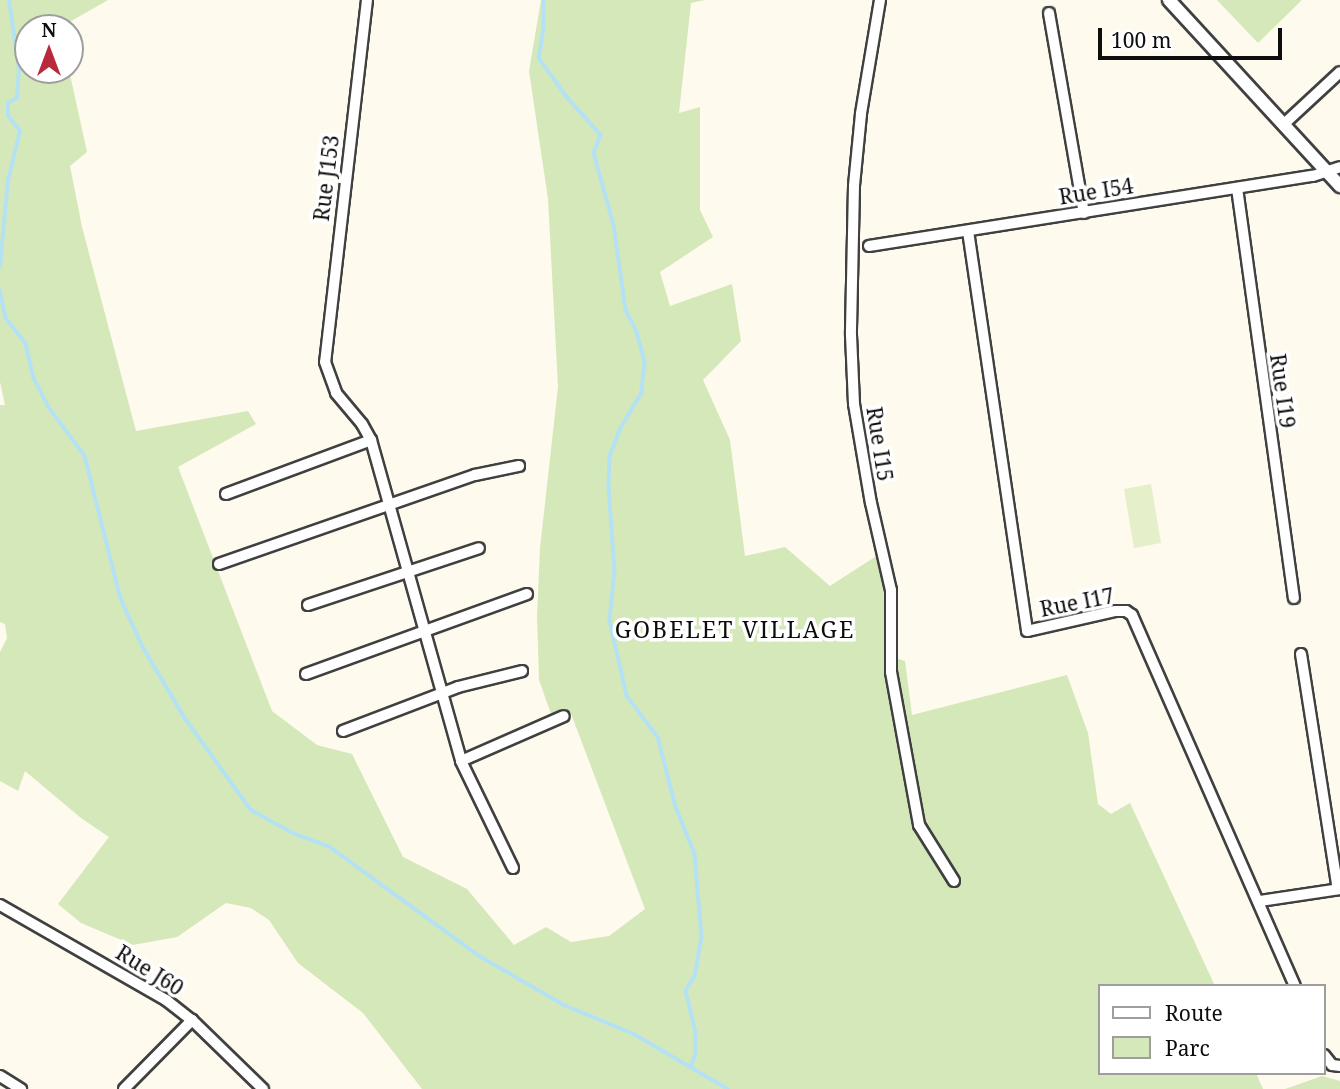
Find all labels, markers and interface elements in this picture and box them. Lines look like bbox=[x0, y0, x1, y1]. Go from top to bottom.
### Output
north arrow bbox=[14, 14, 84, 84]
scale bar bbox=[1102, 14, 1286, 58]
text: N bbox=[42, 17, 56, 43]
text: 100 m bbox=[1111, 26, 1172, 54]
street label: Rue J153 bbox=[308, 134, 344, 222]
street label: Rue I54 bbox=[1057, 173, 1135, 209]
street label: Rue I19 bbox=[1265, 352, 1301, 430]
street label: Rue I15 bbox=[862, 405, 898, 483]
street label: Rue I17 bbox=[1038, 582, 1116, 622]
district label: GOBELET VILLAGE bbox=[617, 615, 853, 643]
street label: Rue J60 bbox=[112, 940, 188, 1000]
legend bbox=[1098, 984, 1326, 1075]
text: Route bbox=[1165, 999, 1223, 1027]
text: Parc bbox=[1165, 1034, 1210, 1062]

